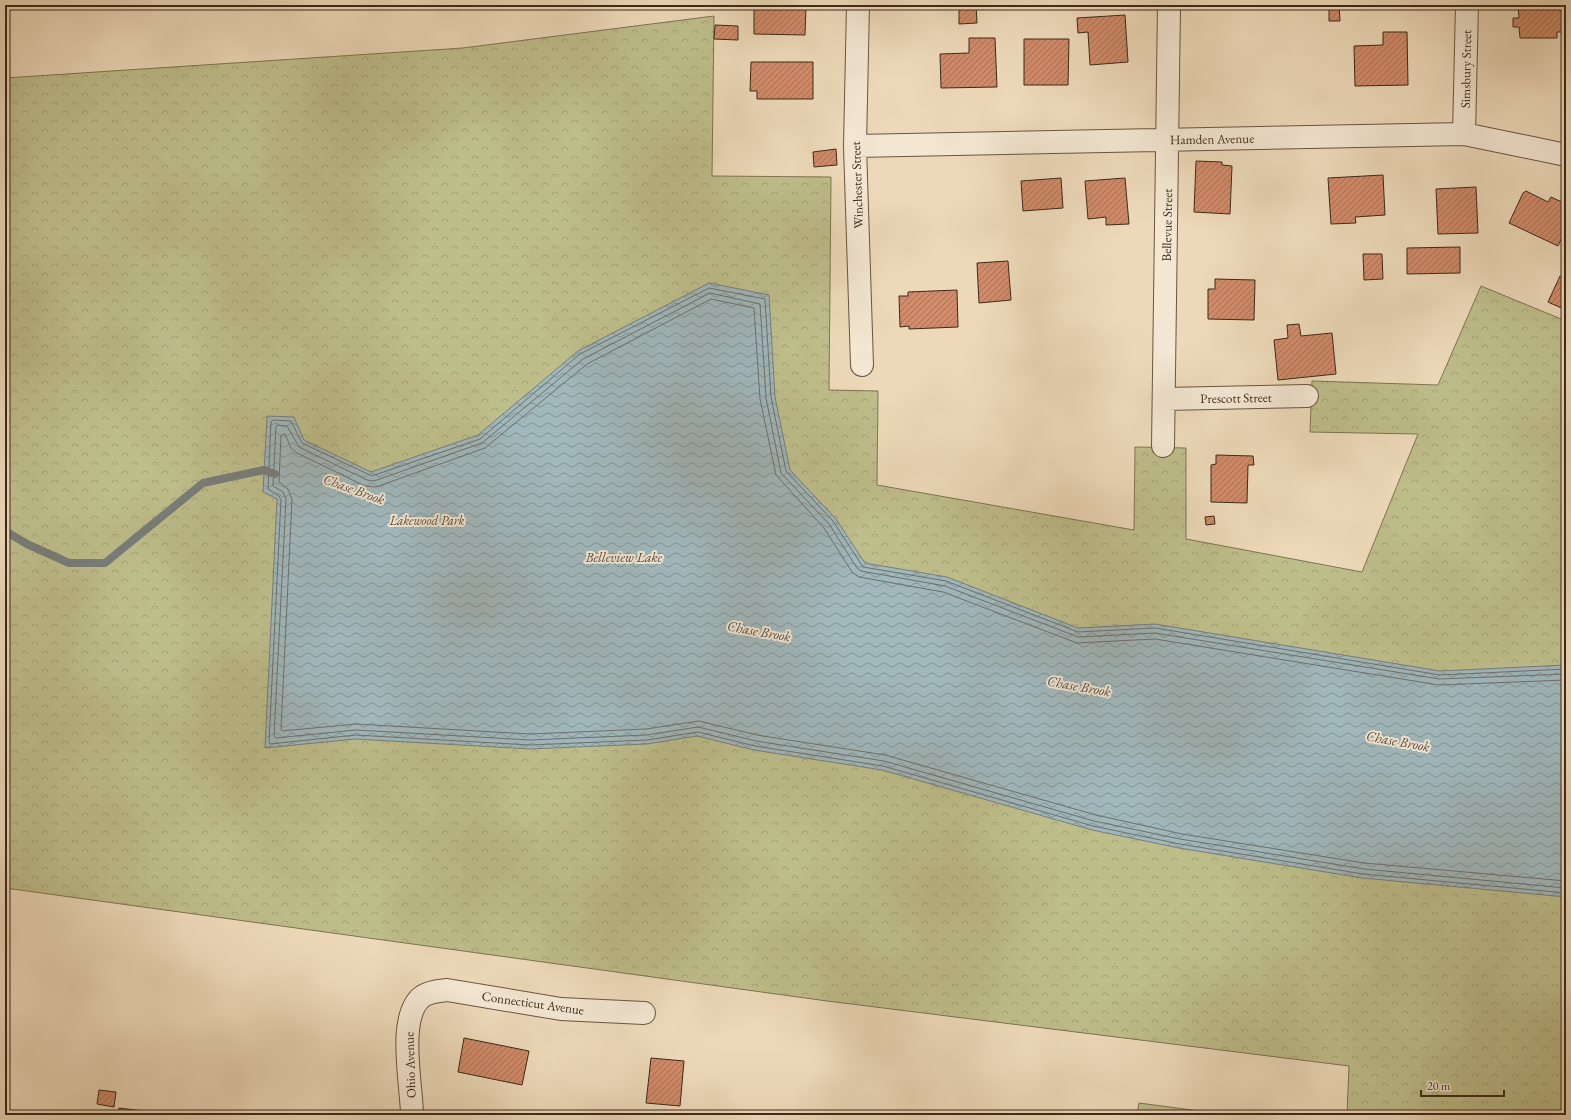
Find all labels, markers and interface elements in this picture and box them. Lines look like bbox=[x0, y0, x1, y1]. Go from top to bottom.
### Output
street label: Simsbury Street bbox=[1457, 30, 1475, 108]
street label: Hamden Avenue bbox=[1170, 130, 1254, 148]
street label: Winchester Street bbox=[847, 141, 867, 229]
street label: Bellevue Street bbox=[1158, 188, 1176, 262]
street label: Prescott Street bbox=[1200, 389, 1272, 407]
water label: Chase Brook bbox=[321, 470, 388, 509]
park label: Lakewood Park bbox=[388, 512, 465, 529]
water label: Belleview Lake bbox=[585, 548, 663, 566]
water label: Chase Brook bbox=[726, 617, 793, 646]
water label: Chase Brook bbox=[1046, 672, 1113, 701]
water label: Chase Brook bbox=[1365, 727, 1432, 756]
street label: Connecticut Avenue bbox=[481, 987, 585, 1019]
street label: Ohio Avenue bbox=[400, 1032, 420, 1098]
scale bar bbox=[1421, 1072, 1504, 1098]
text: 20 m bbox=[1427, 1078, 1451, 1094]

